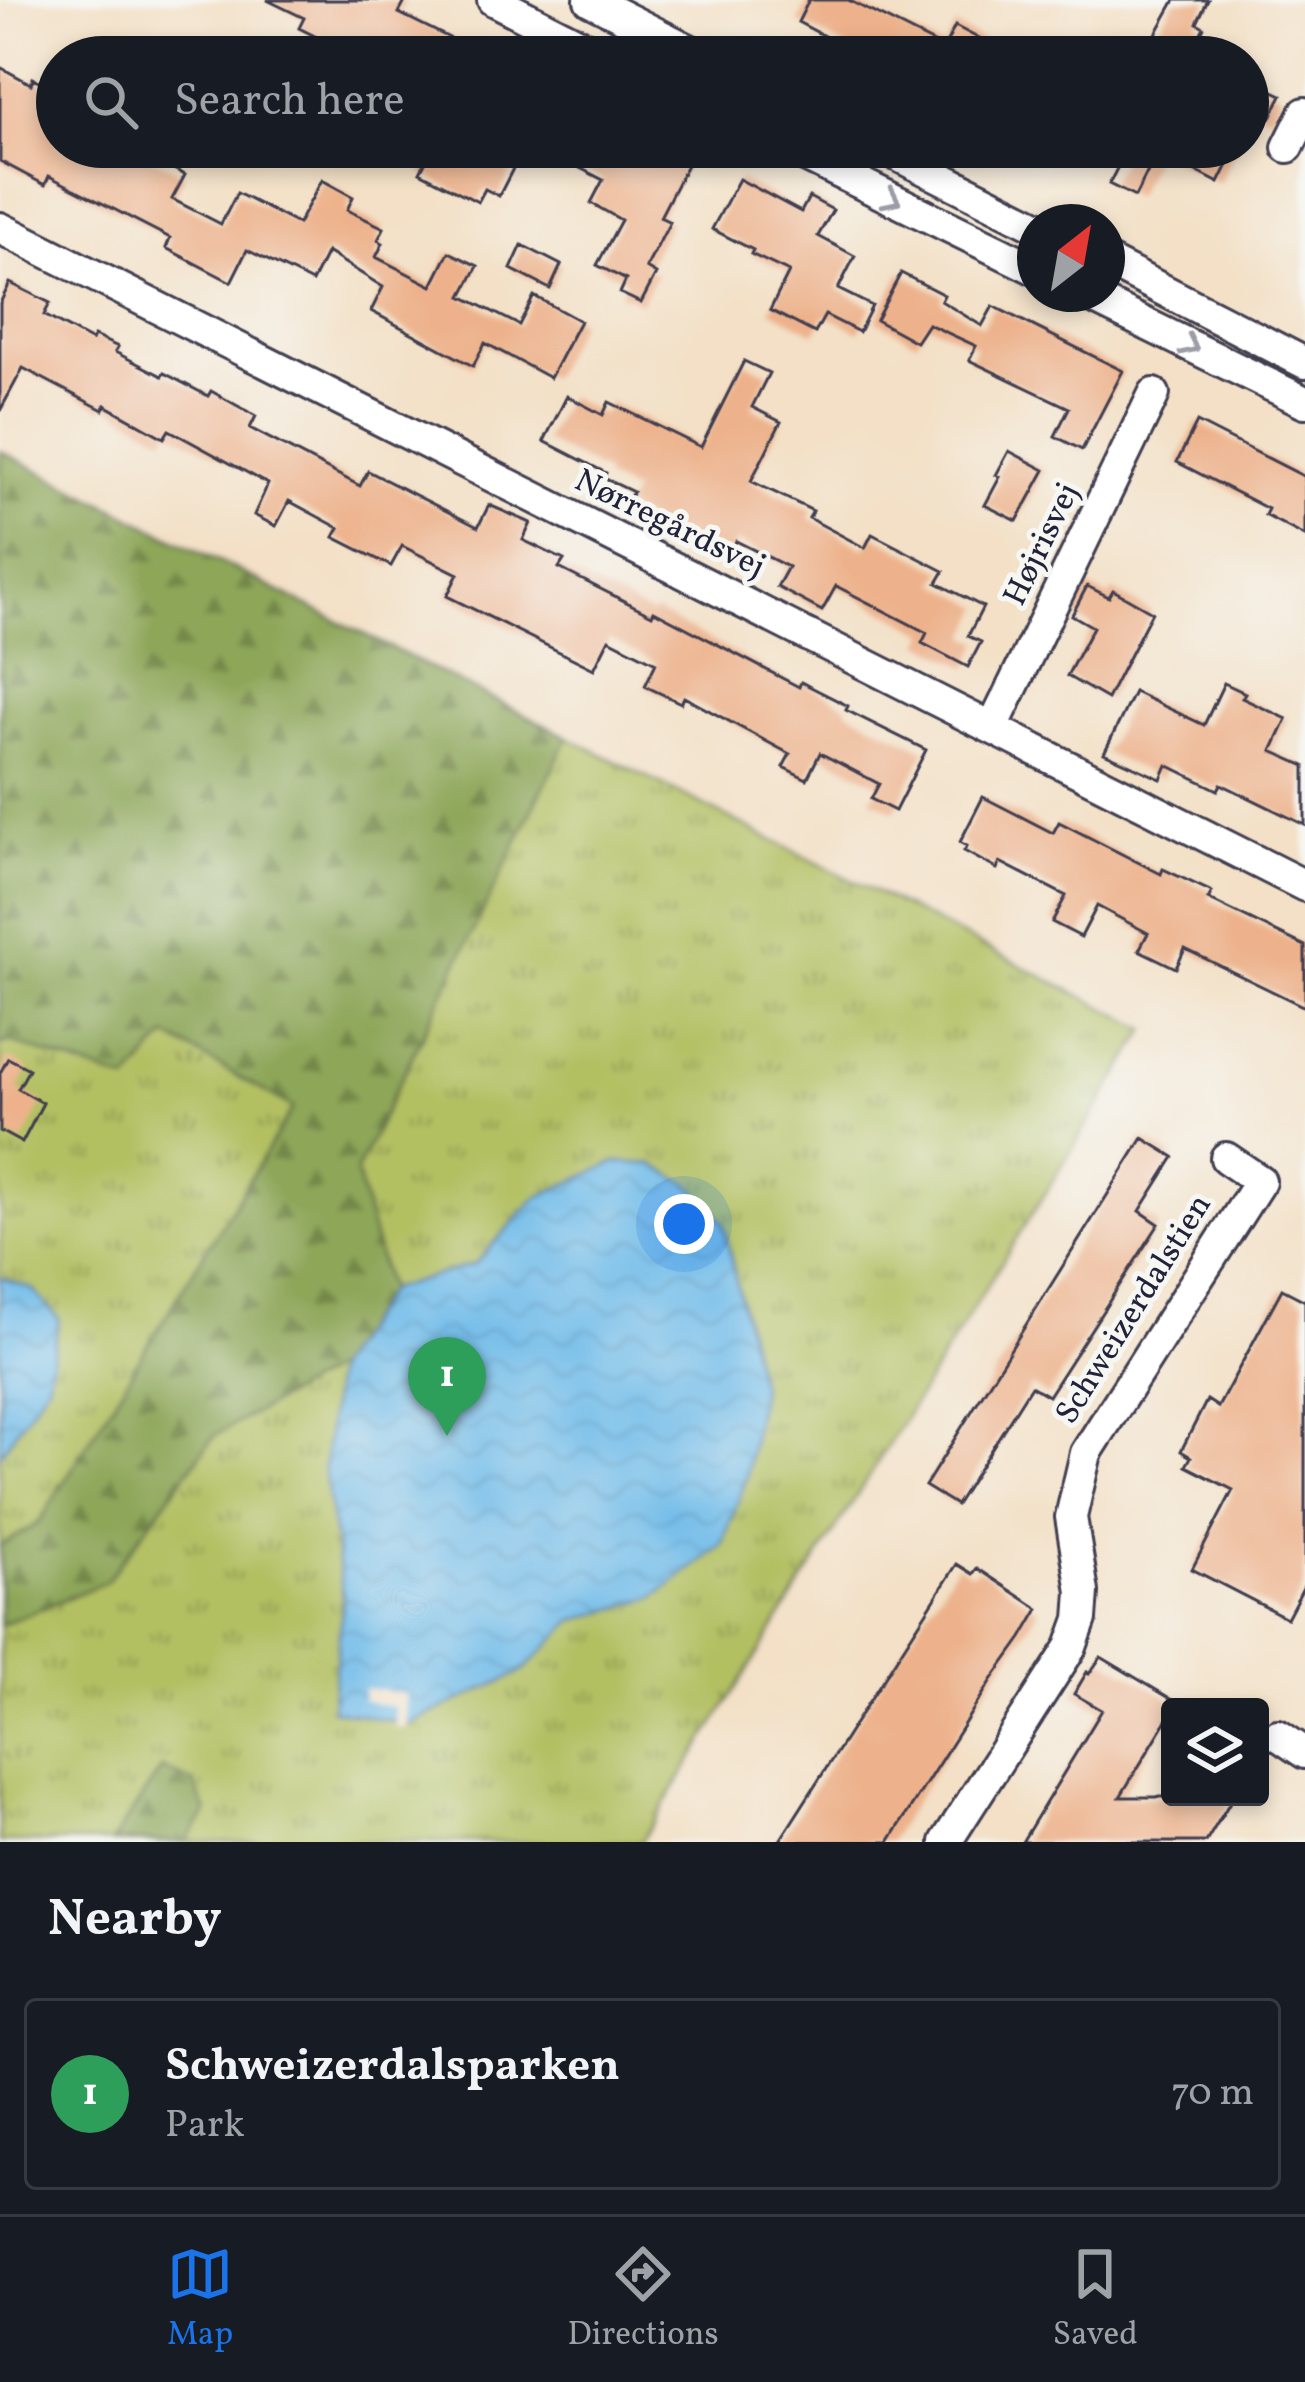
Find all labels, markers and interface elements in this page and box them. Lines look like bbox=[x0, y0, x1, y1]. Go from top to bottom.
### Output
search box bbox=[36, 36, 1269, 168]
icon: search bbox=[78, 69, 144, 135]
text: Search here bbox=[174, 71, 405, 134]
one-way arrow bbox=[880, 185, 901, 208]
north arrow bbox=[1017, 204, 1125, 312]
one-way arrow bbox=[1178, 331, 1199, 355]
street label: Nørregårdsvej bbox=[566, 459, 772, 591]
street label: Højrisvej bbox=[994, 476, 1092, 614]
street label: Schweizerdalstien bbox=[1046, 1186, 1224, 1434]
your location bbox=[654, 1194, 714, 1254]
pin: 1 bbox=[408, 1337, 486, 1436]
map controls bbox=[1161, 1698, 1269, 1806]
button: layers bbox=[1161, 1698, 1269, 1806]
text: Nearby bbox=[48, 1885, 222, 1956]
text: Schweizerdalsparken bbox=[165, 2036, 620, 2099]
text: 1 bbox=[82, 2067, 98, 2121]
text: 70 m bbox=[1171, 2067, 1254, 2121]
text: Park bbox=[165, 2099, 245, 2153]
tab: Map bbox=[167, 2241, 233, 2359]
tab: Directions bbox=[567, 2241, 719, 2359]
tab: Saved bbox=[1053, 2241, 1138, 2359]

